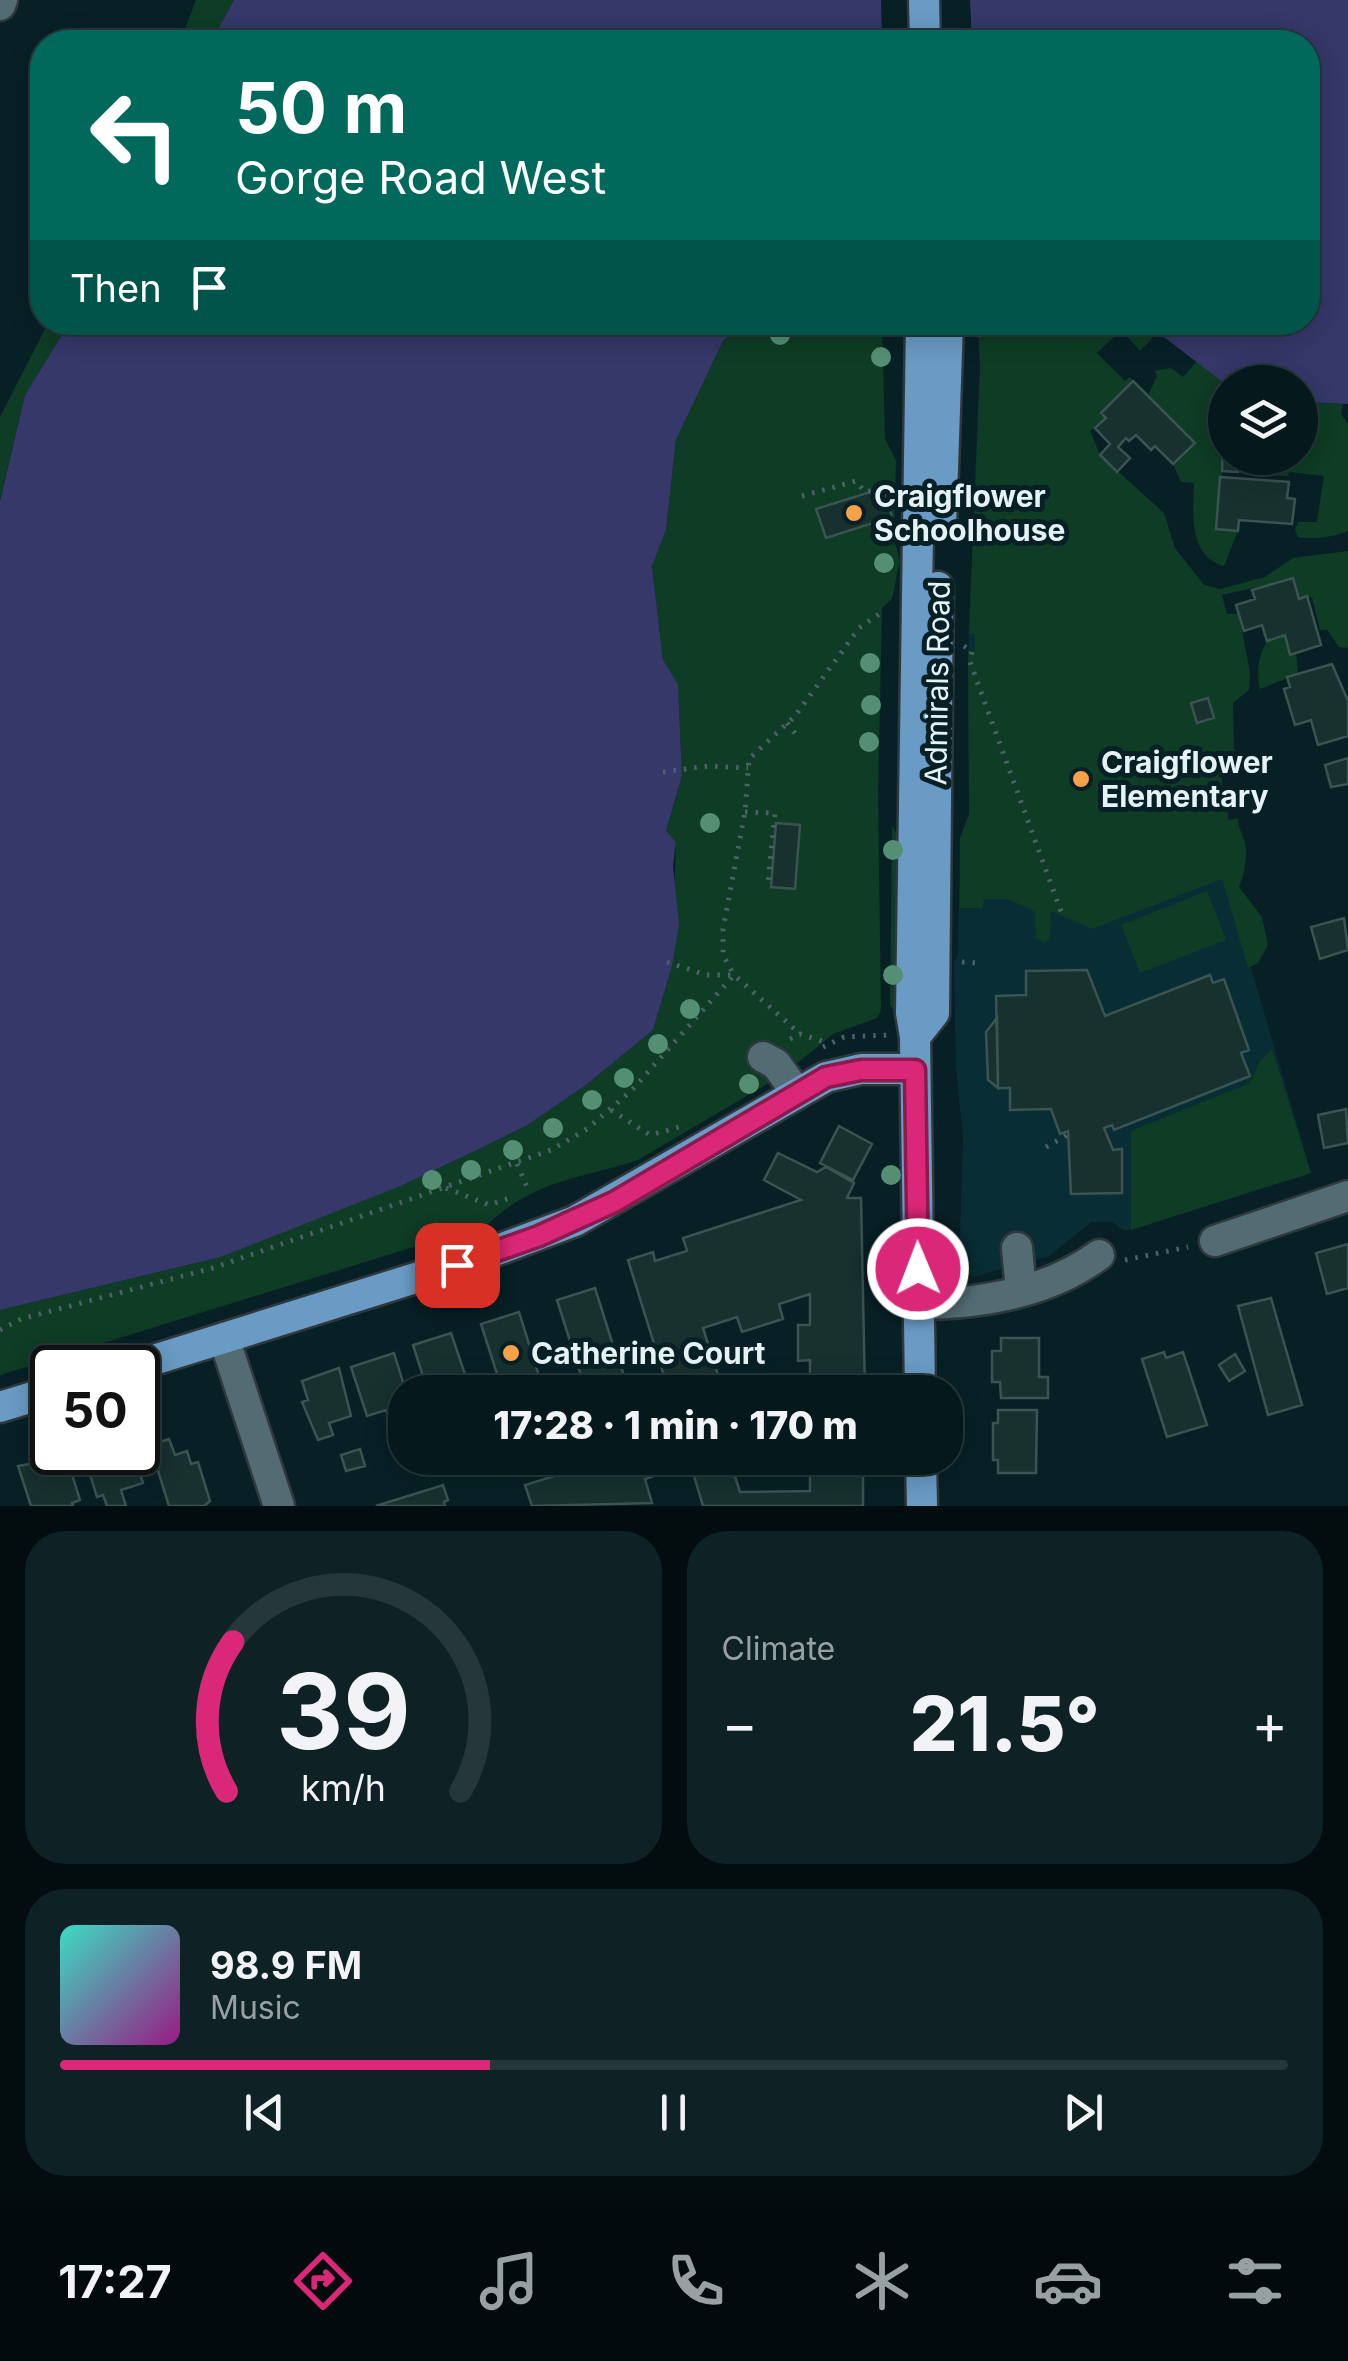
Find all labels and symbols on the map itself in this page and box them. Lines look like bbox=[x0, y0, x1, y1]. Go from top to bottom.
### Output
place label: Craigflower Schoolhouse bbox=[874, 478, 1065, 548]
marker: Craigflower Schoolhouse bbox=[843, 502, 865, 524]
street label: Admirals Road bbox=[917, 580, 957, 786]
place label: Craigflower Elementary bbox=[1101, 744, 1273, 814]
marker: Craigflower Elementary bbox=[1070, 768, 1092, 790]
position arrow bbox=[866, 1217, 970, 1321]
pin bbox=[415, 1223, 500, 1308]
place label: Catherine Court bbox=[531, 1335, 766, 1371]
marker: Catherine Court bbox=[500, 1342, 522, 1364]
speed limit sign: 50 bbox=[30, 1345, 160, 1475]

